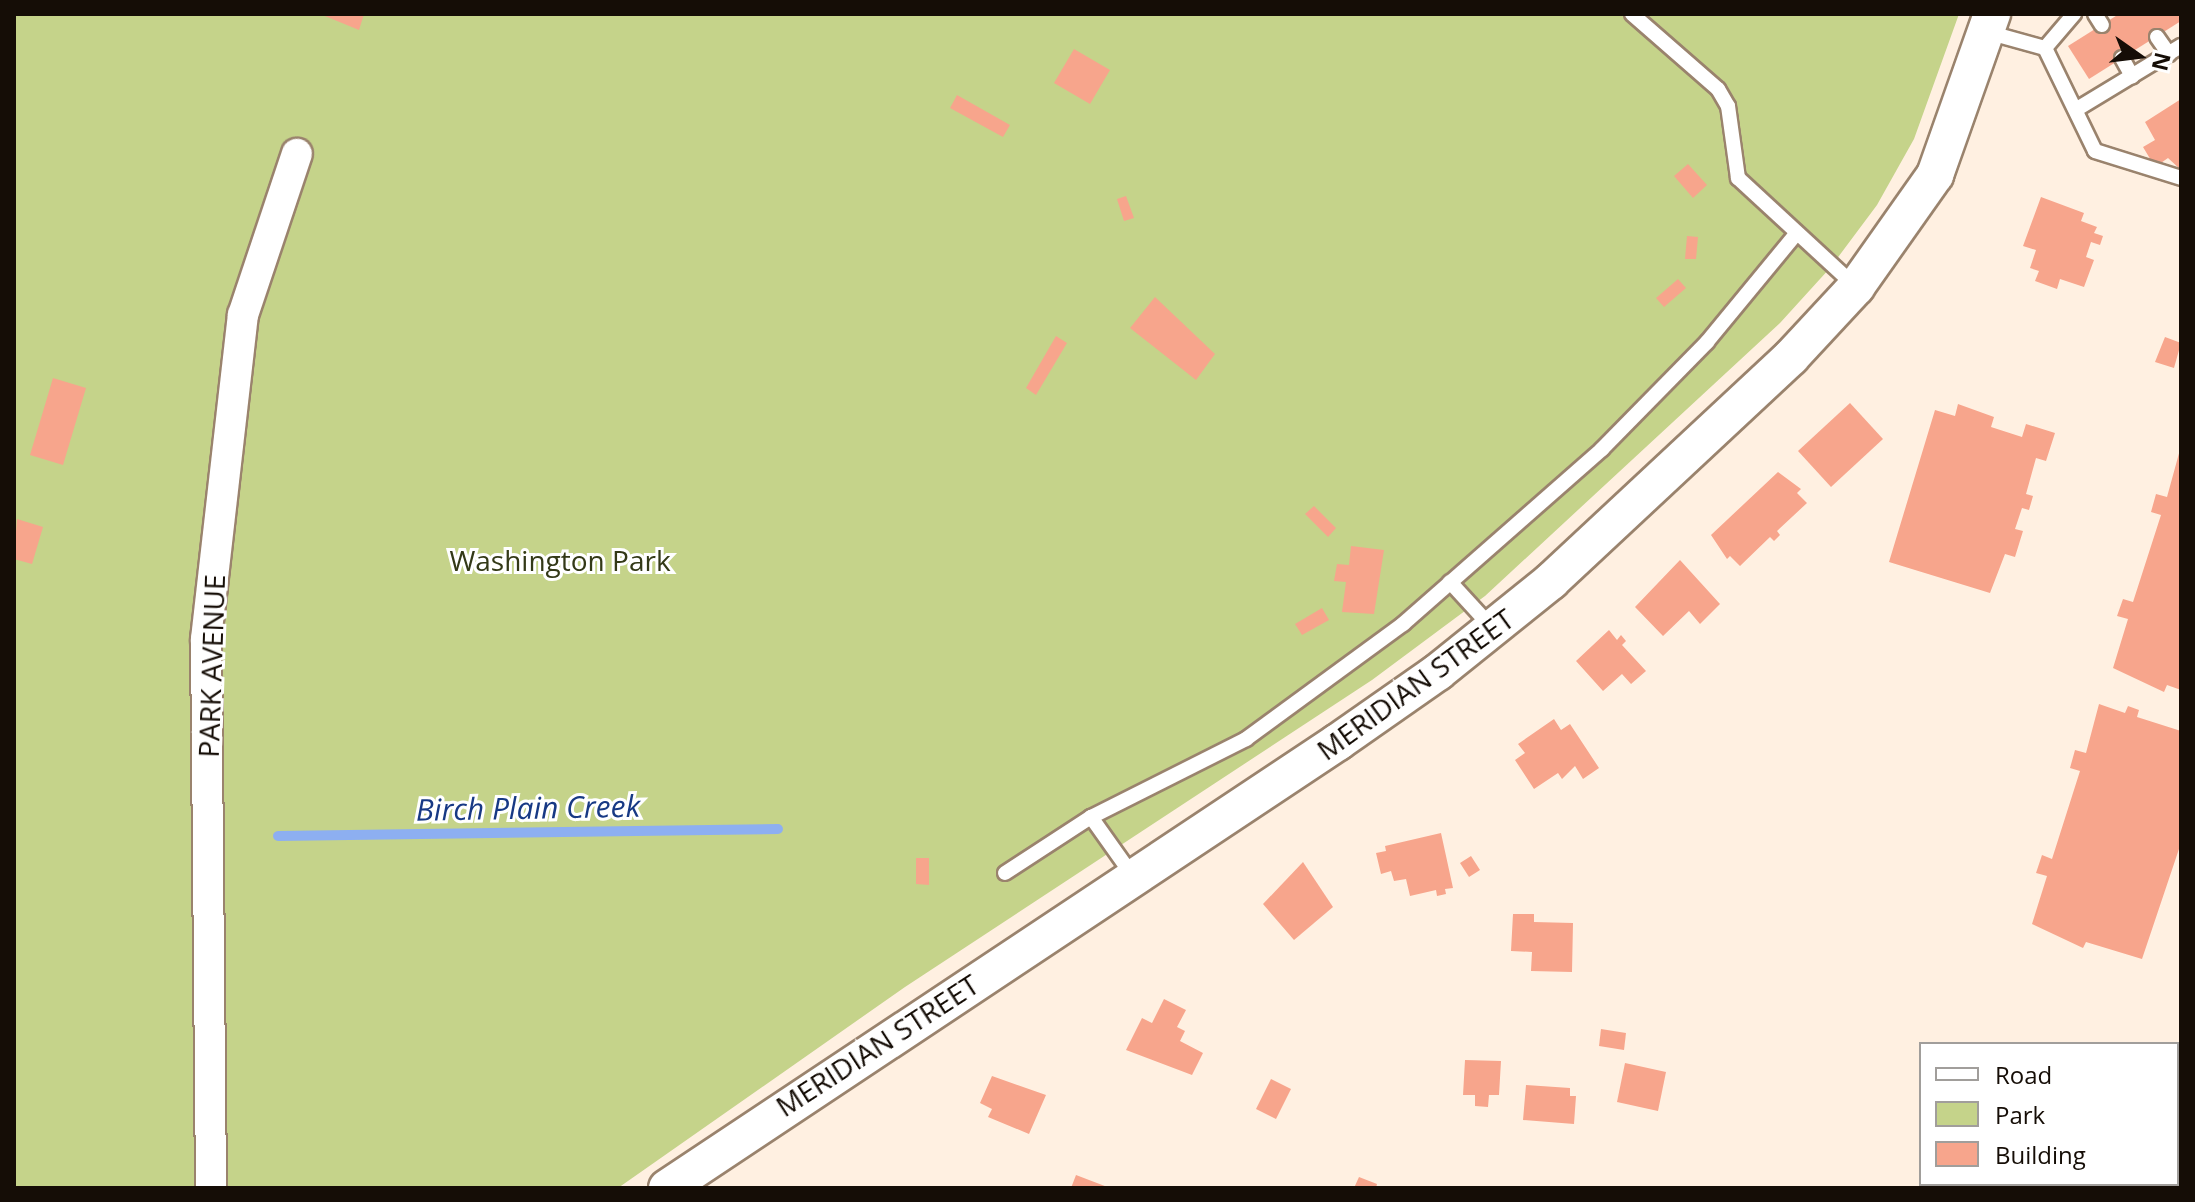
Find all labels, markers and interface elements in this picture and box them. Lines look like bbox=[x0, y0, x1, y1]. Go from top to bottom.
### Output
north arrow bbox=[2099, 16, 2179, 96]
text: N bbox=[2146, 49, 2179, 74]
park label: Washington Park bbox=[449, 543, 671, 577]
street label: PARK AVENUE bbox=[191, 574, 231, 758]
street label: MERIDIAN STREET bbox=[1310, 601, 1520, 767]
water label: Birch Plain Creek bbox=[416, 788, 640, 828]
street label: MERIDIAN STREET bbox=[769, 967, 985, 1123]
legend bbox=[1919, 1042, 2179, 1186]
text: Road bbox=[1995, 1058, 2052, 1091]
text: Park bbox=[1995, 1098, 2045, 1131]
text: Building bbox=[1995, 1138, 2086, 1171]

